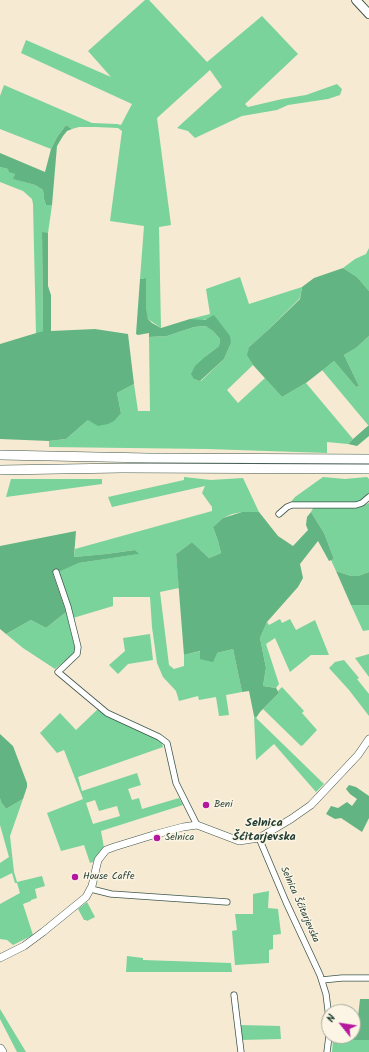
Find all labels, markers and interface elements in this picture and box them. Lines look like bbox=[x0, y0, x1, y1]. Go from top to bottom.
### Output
place label: Beni bbox=[214, 799, 233, 811]
marker: Beni bbox=[201, 800, 211, 810]
district label: Selnica Šćitarjevska bbox=[232, 817, 296, 845]
place label: Selnica bbox=[165, 832, 194, 844]
marker: Selnica bbox=[152, 833, 162, 843]
street label: Selnica Šćitarjevska bbox=[277, 865, 321, 945]
place label: House Caffe bbox=[83, 871, 135, 883]
marker: House Caffe bbox=[70, 872, 80, 882]
north arrow bbox=[321, 1004, 361, 1044]
text: N bbox=[322, 1011, 341, 1026]

